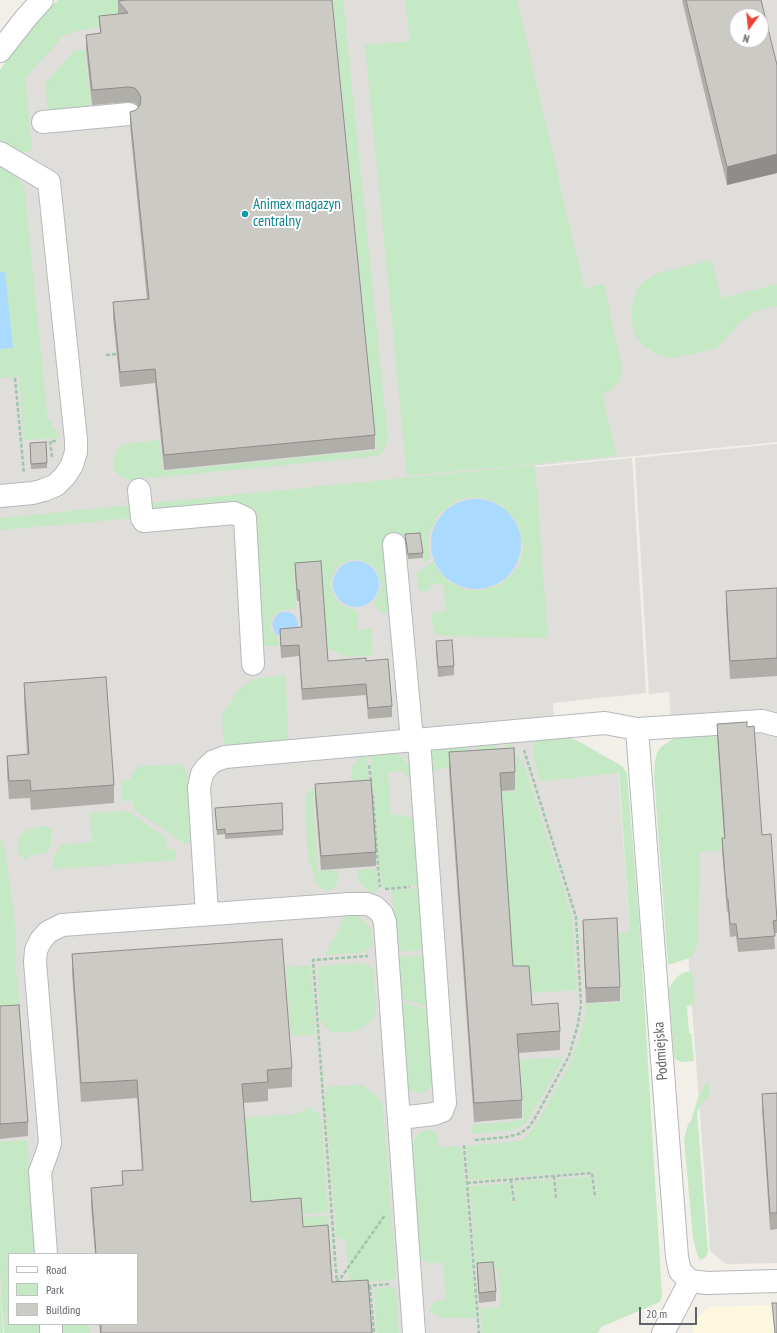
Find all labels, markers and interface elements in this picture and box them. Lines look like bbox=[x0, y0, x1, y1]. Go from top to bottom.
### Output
north arrow bbox=[729, 8, 769, 48]
text: N bbox=[741, 31, 751, 46]
place label: Animex magazyn centralny bbox=[253, 196, 341, 231]
marker: Animex magazyn centralny bbox=[240, 209, 250, 219]
street label: Podmiejska bbox=[650, 1021, 672, 1081]
legend bbox=[8, 1253, 138, 1325]
text: Road bbox=[46, 1262, 66, 1277]
text: Park bbox=[46, 1282, 64, 1297]
scale bar bbox=[641, 1299, 699, 1325]
text: Building bbox=[46, 1302, 81, 1317]
text: 20 m bbox=[646, 1306, 667, 1321]

